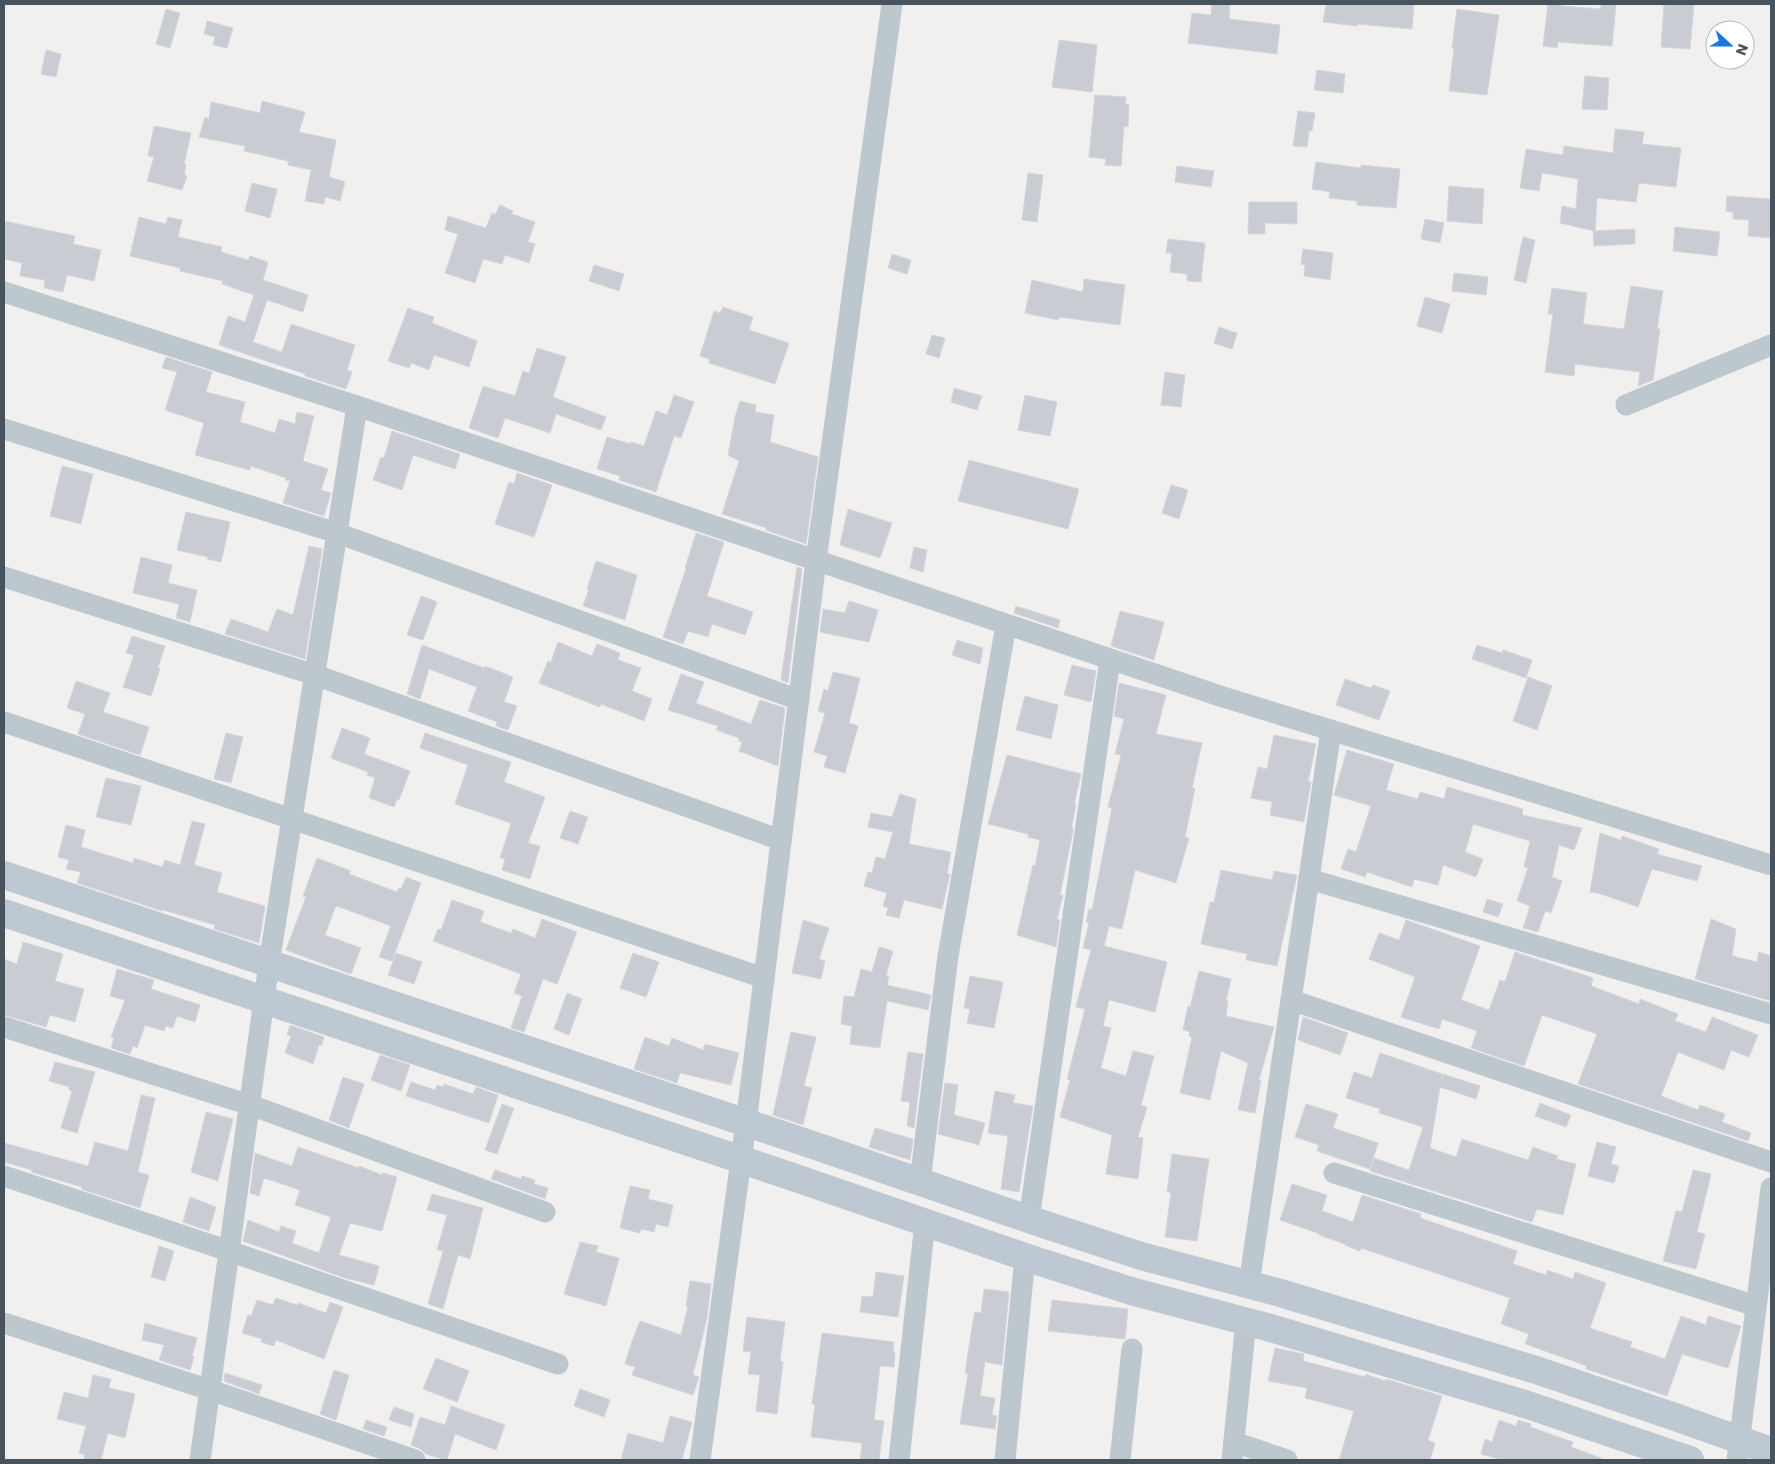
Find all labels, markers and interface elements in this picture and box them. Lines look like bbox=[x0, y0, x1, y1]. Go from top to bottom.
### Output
north arrow bbox=[1705, 20, 1755, 70]
text: N bbox=[1731, 41, 1753, 58]

